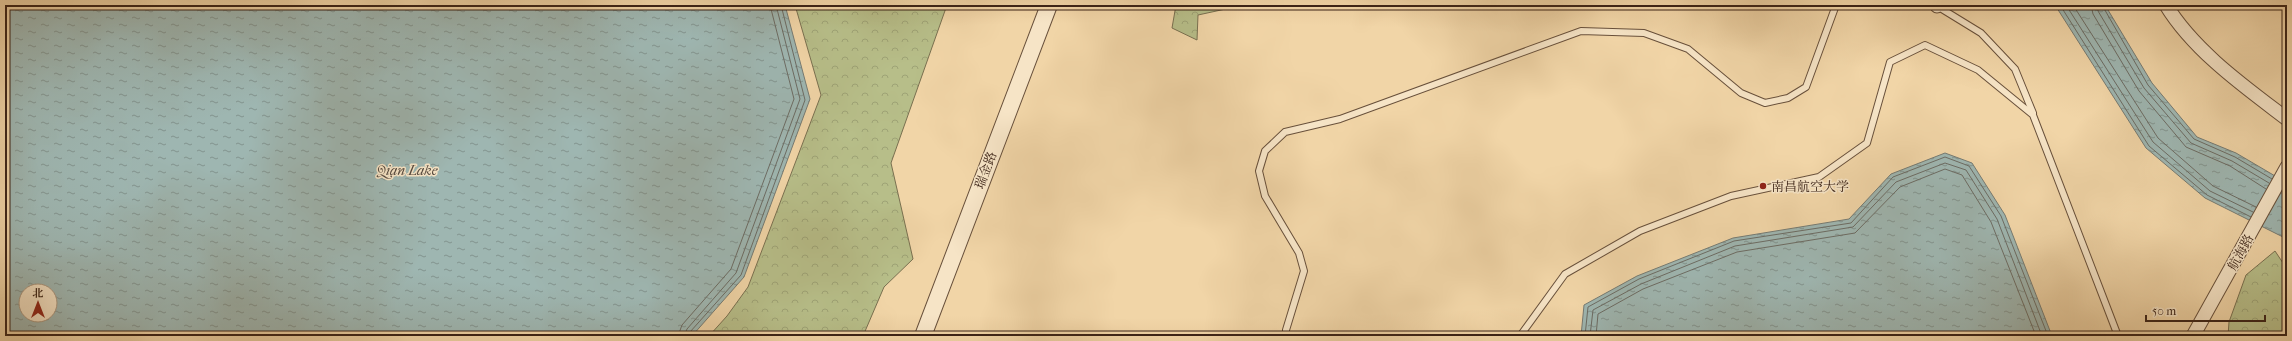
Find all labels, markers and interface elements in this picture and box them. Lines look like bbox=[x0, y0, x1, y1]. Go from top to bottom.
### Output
street label: 瑞金路 bbox=[971, 149, 999, 191]
water label: Qian Lake bbox=[376, 162, 438, 179]
place label: 南昌航空大学 bbox=[1771, 179, 1849, 194]
marker: 南昌航空大学 bbox=[1758, 181, 1768, 191]
street label: 航海路 bbox=[2224, 232, 2256, 273]
north arrow bbox=[18, 283, 58, 323]
text: 北 bbox=[33, 287, 44, 300]
scale bar bbox=[2146, 297, 2265, 323]
text: 50 m bbox=[2152, 304, 2176, 318]

